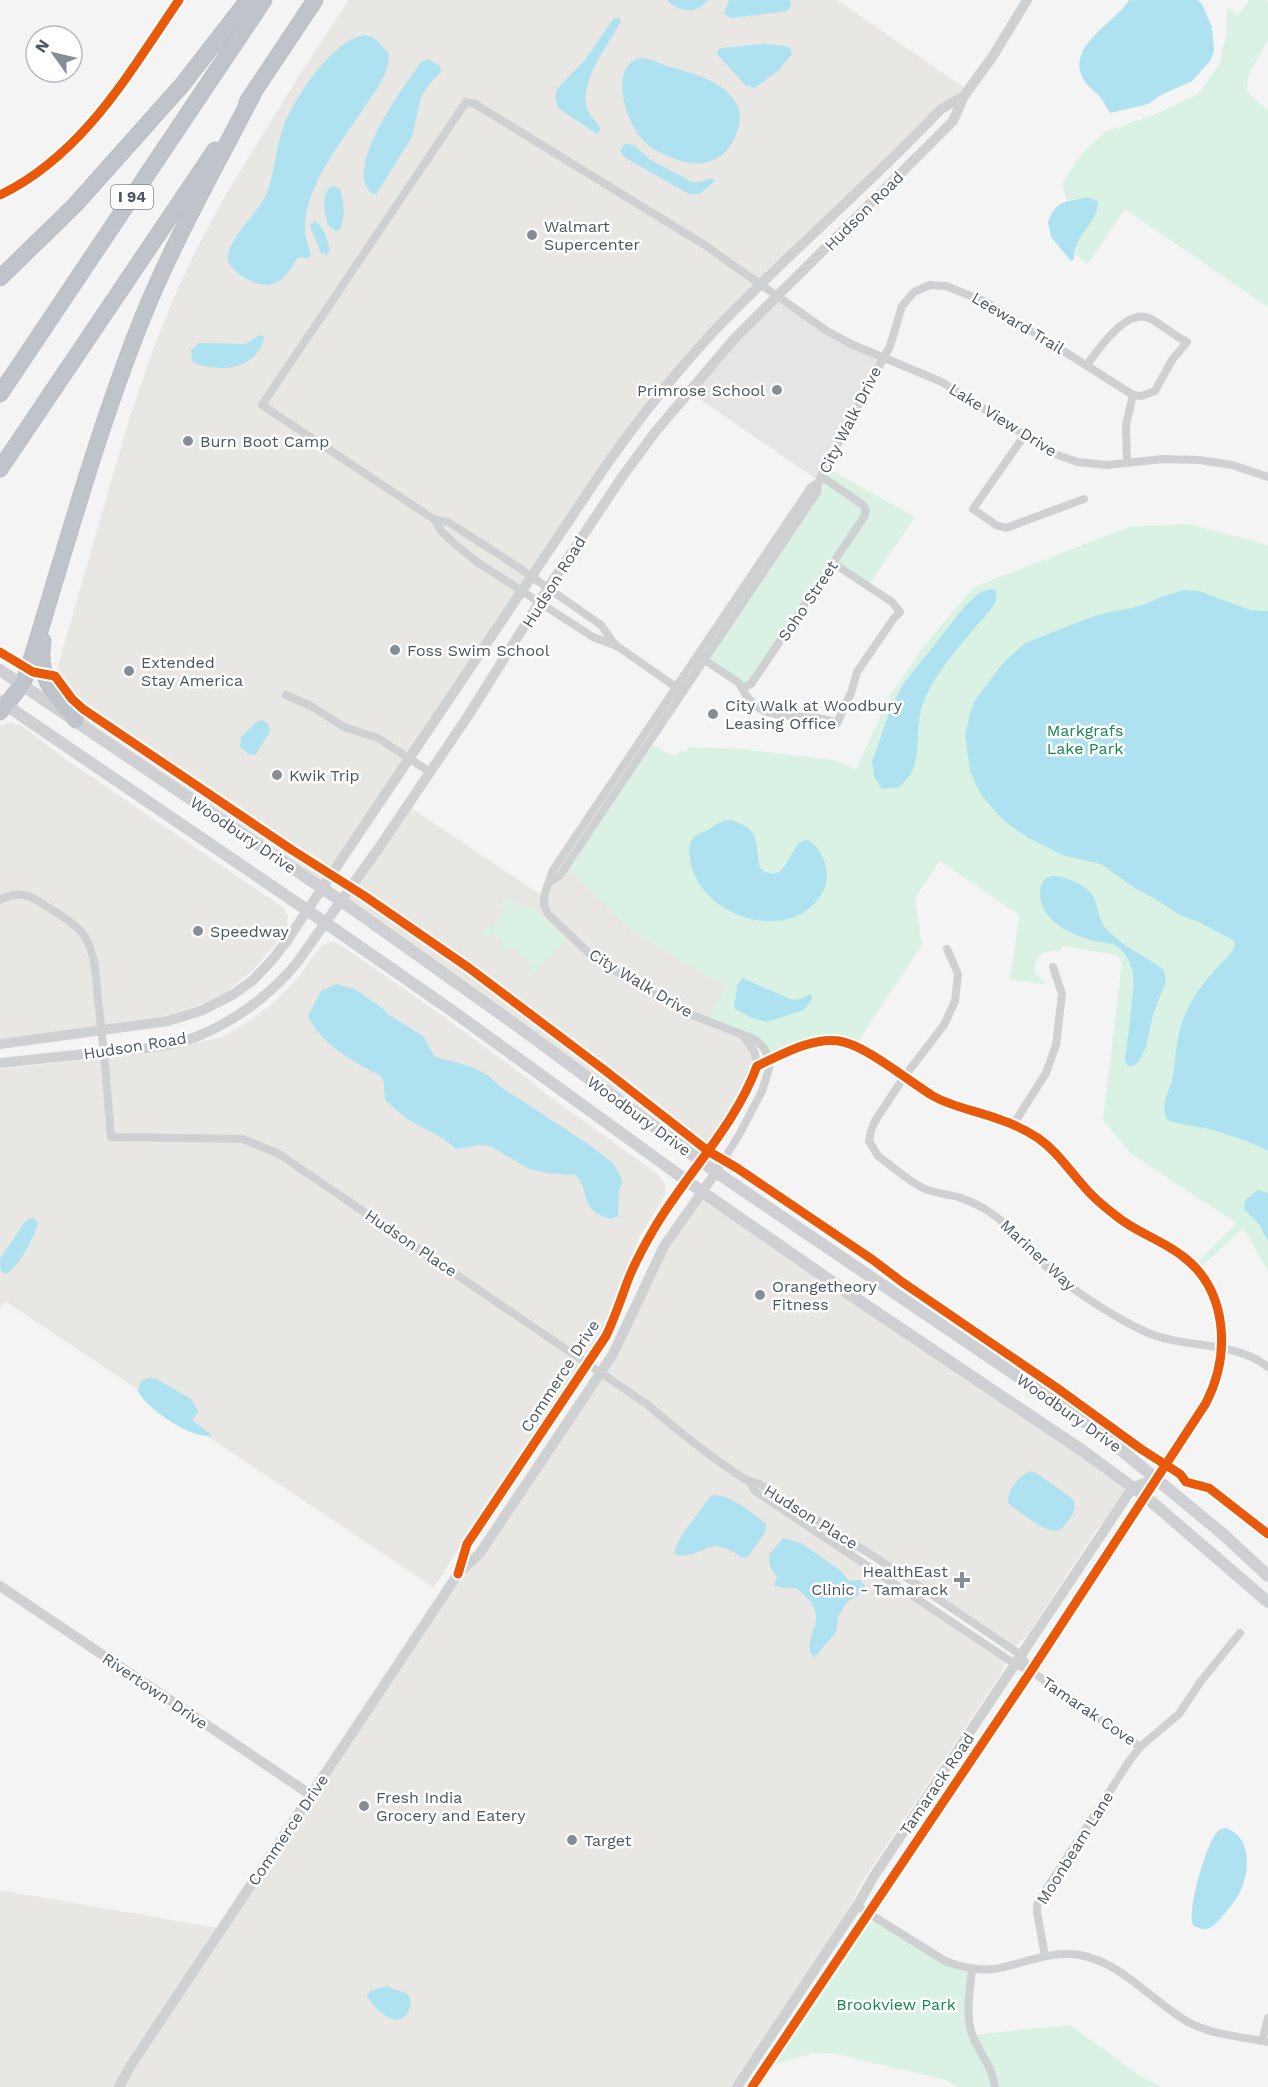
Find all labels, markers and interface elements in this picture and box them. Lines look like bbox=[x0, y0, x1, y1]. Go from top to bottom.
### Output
north arrow bbox=[24, 24, 84, 84]
text: N bbox=[31, 36, 53, 56]
street label: Hudson Road bbox=[821, 168, 907, 254]
road number: I 94 bbox=[111, 185, 153, 209]
place label: Walmart Supercenter bbox=[544, 217, 641, 254]
marker: Walmart Supercenter bbox=[525, 228, 539, 242]
street label: Leeward Trail bbox=[968, 288, 1068, 358]
street label: City Walk Drive bbox=[815, 363, 885, 477]
street label: Lake View Drive bbox=[946, 379, 1060, 461]
place label: Primrose School bbox=[637, 381, 765, 400]
marker: Primrose School bbox=[770, 383, 784, 397]
place label: Burn Boot Camp bbox=[200, 432, 329, 451]
marker: Burn Boot Camp bbox=[181, 434, 195, 448]
street label: Hudson Road bbox=[518, 533, 590, 631]
street label: Soho Street bbox=[774, 557, 842, 645]
place label: Foss Swim School bbox=[407, 641, 550, 660]
marker: Foss Swim School bbox=[388, 643, 402, 657]
place label: Extended Stay America bbox=[141, 653, 243, 690]
marker: Extended Stay America bbox=[122, 664, 136, 678]
place label: City Walk at Woodbury Leasing Office bbox=[725, 696, 903, 733]
marker: City Walk at Woodbury Leasing Office bbox=[706, 707, 720, 721]
park label: Markgrafs Lake Park bbox=[1047, 721, 1123, 758]
place label: Kwik Trip bbox=[289, 766, 360, 785]
marker: Kwik Trip bbox=[270, 768, 284, 782]
street label: Woodbury Drive bbox=[186, 793, 300, 877]
place label: Speedway bbox=[210, 922, 289, 941]
marker: Speedway bbox=[191, 924, 205, 938]
street label: City Walk Drive bbox=[586, 945, 696, 1021]
street label: Hudson Road bbox=[82, 1028, 188, 1064]
street label: Woodbury Drive bbox=[583, 1072, 695, 1160]
street label: Hudson Place bbox=[361, 1205, 461, 1281]
street label: Mariner Way bbox=[997, 1216, 1080, 1295]
place label: Orangetheory Fitness bbox=[772, 1277, 878, 1314]
marker: Orangetheory Fitness bbox=[753, 1288, 767, 1302]
street label: Commerce Drive bbox=[517, 1316, 603, 1436]
street label: Woodbury Drive bbox=[1013, 1370, 1125, 1456]
street label: Hudson Place bbox=[761, 1481, 861, 1553]
place label: HealthEast Clinic - Tamarack bbox=[811, 1562, 948, 1599]
marker: HealthEast Clinic - Tamarack bbox=[953, 1571, 971, 1589]
street label: Rivertown Drive bbox=[99, 1649, 211, 1733]
street label: Tamarak Cove bbox=[1038, 1673, 1140, 1749]
street label: Tamarack Road bbox=[896, 1729, 978, 1839]
street label: Commerce Drive bbox=[244, 1771, 332, 1889]
place label: Fresh India Grocery and Eatery bbox=[376, 1788, 526, 1825]
street label: Moonbeam Lane bbox=[1033, 1788, 1117, 1908]
marker: Fresh India Grocery and Eatery bbox=[357, 1799, 371, 1813]
place label: Target bbox=[584, 1831, 632, 1850]
marker: Target bbox=[565, 1833, 579, 1847]
park label: Brookview Park bbox=[836, 1995, 956, 2014]

